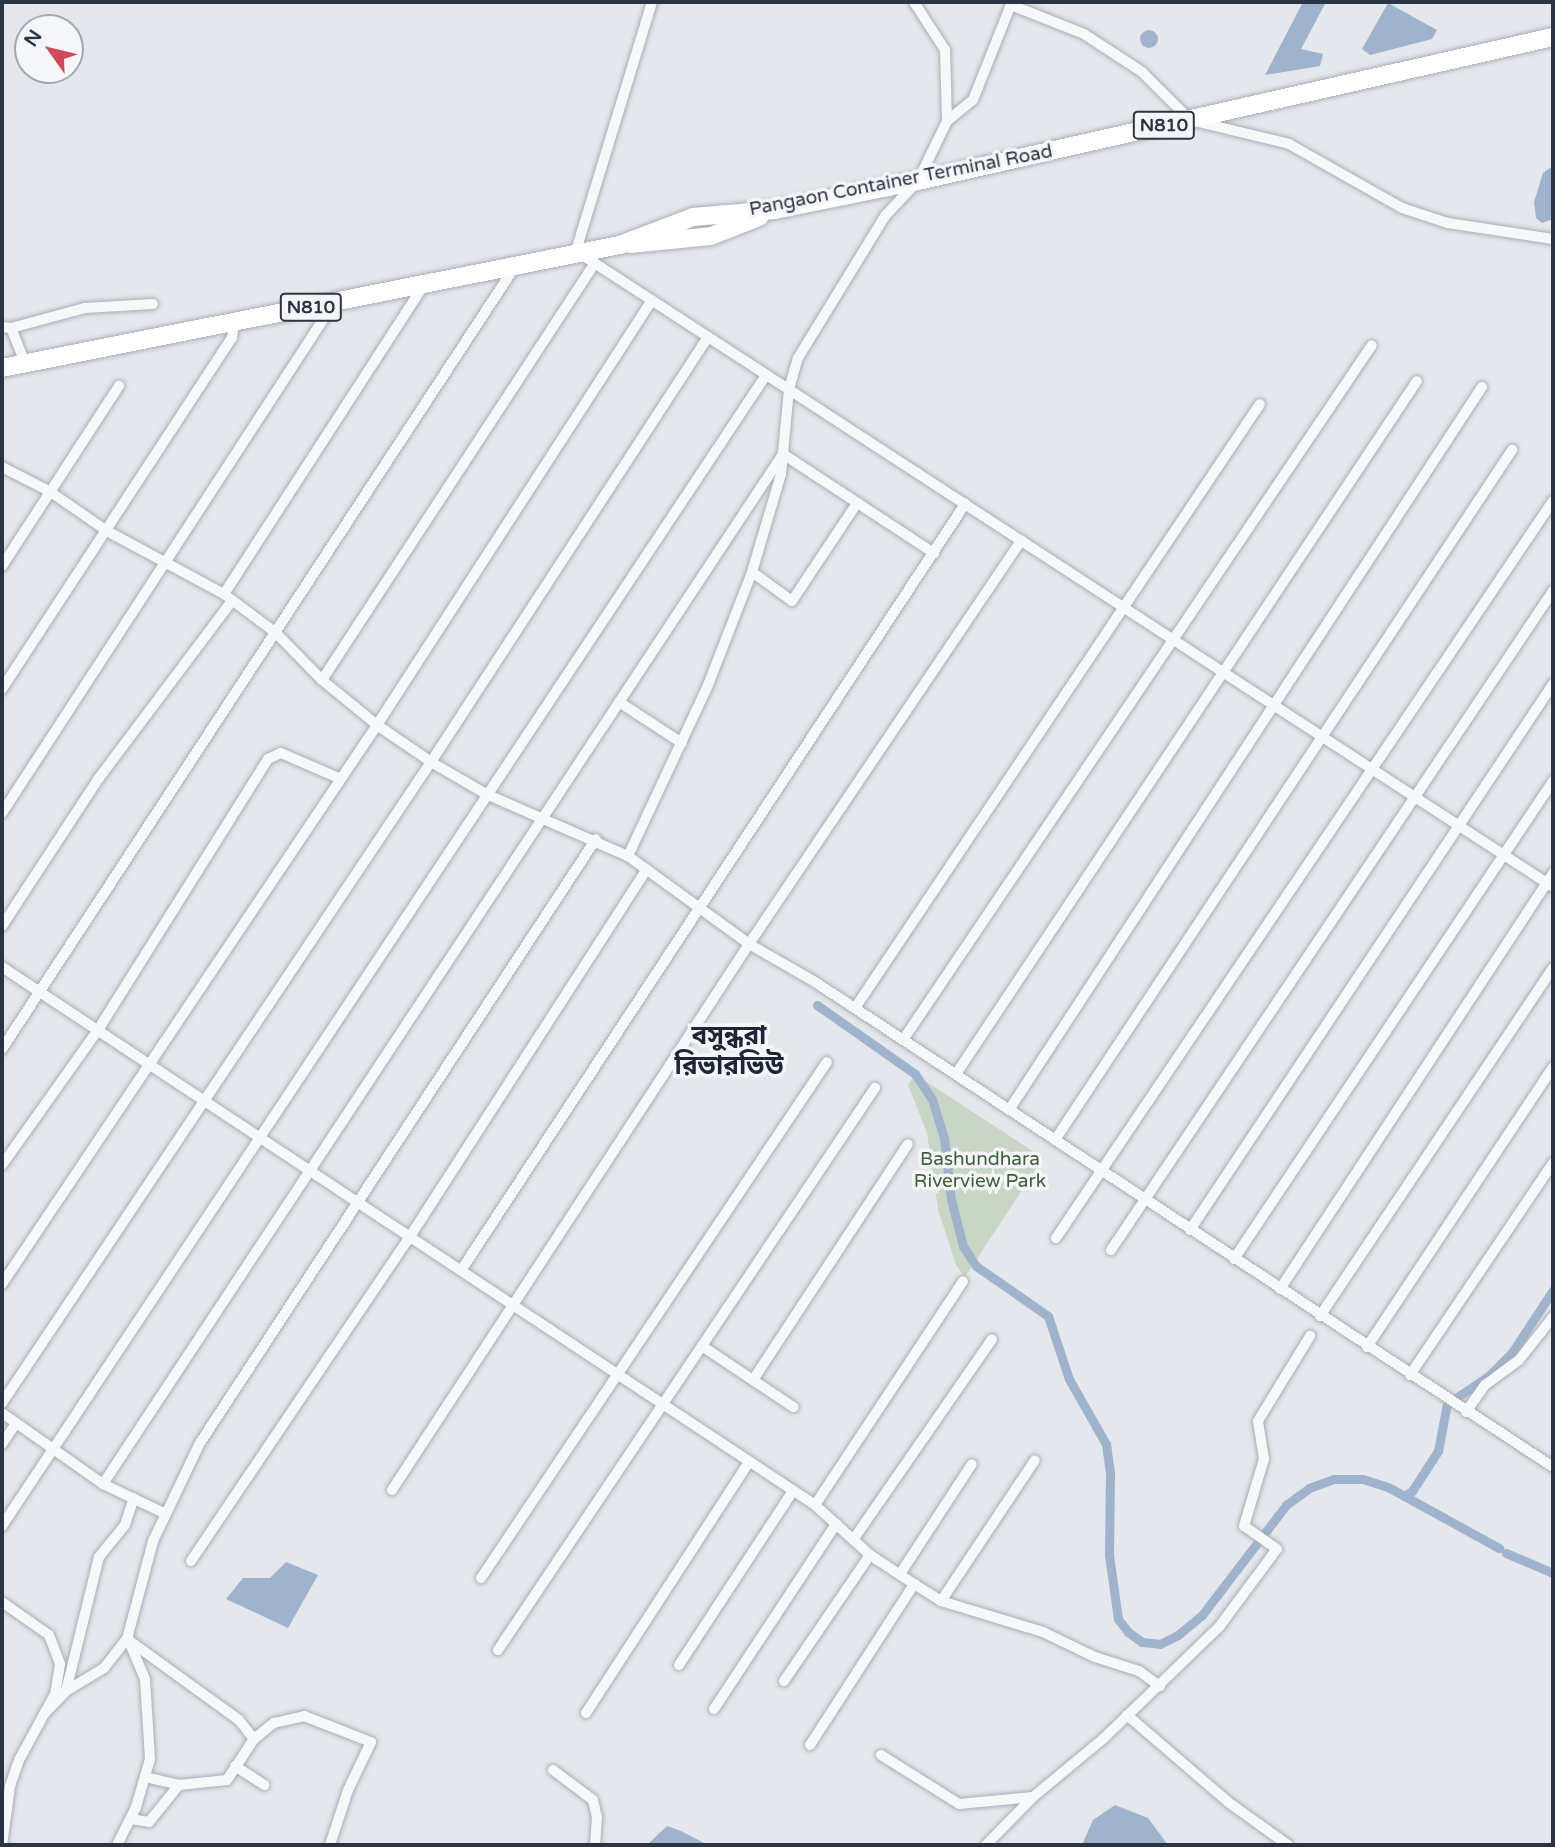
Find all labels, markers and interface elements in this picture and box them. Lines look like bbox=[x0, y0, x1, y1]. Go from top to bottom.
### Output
north arrow bbox=[14, 14, 84, 84]
text: N bbox=[20, 26, 47, 51]
road number: N810 bbox=[1132, 110, 1196, 140]
street label: Pangaon Container Terminal Road bbox=[747, 140, 1055, 222]
road number: N810 bbox=[280, 292, 342, 321]
district label: বসুন্ধরা রিভারভিউ bbox=[675, 1020, 783, 1082]
park label: Bashundhara Riverview Park bbox=[914, 1149, 1046, 1193]

